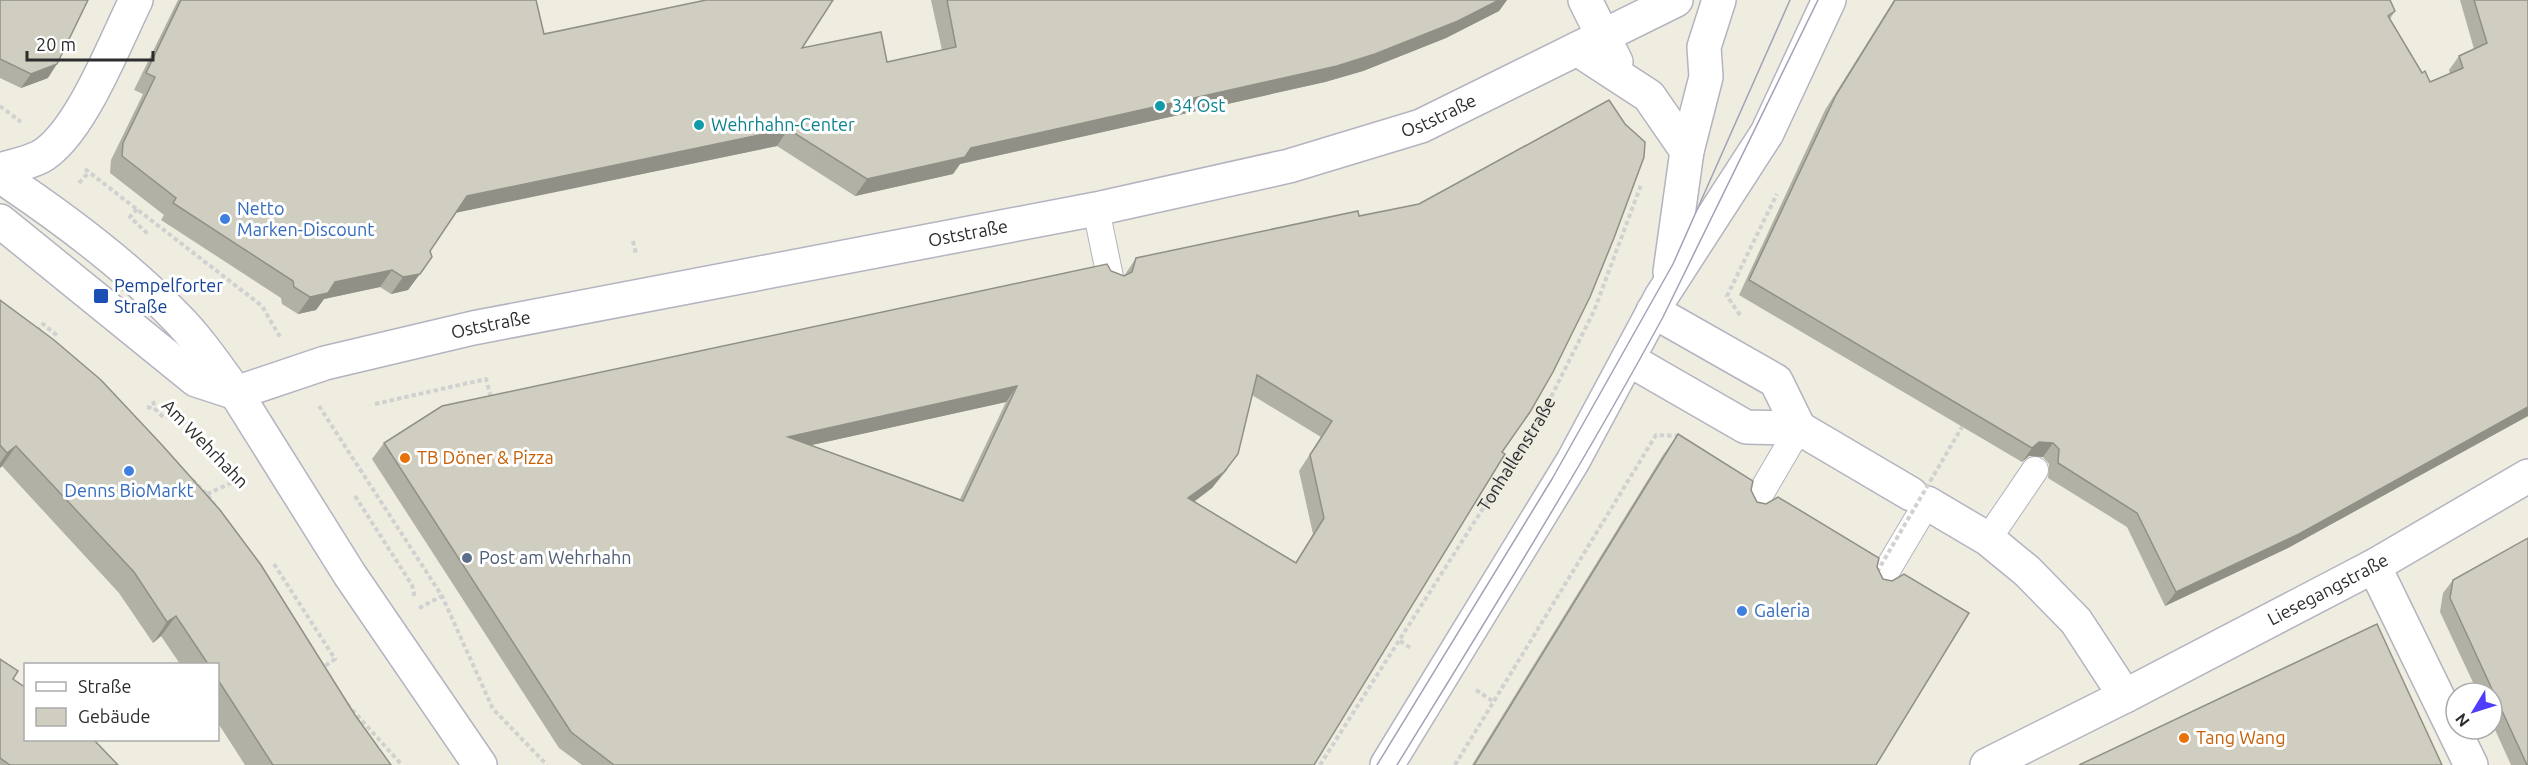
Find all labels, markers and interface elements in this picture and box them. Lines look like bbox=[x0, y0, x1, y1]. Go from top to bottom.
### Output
scale bar bbox=[27, 24, 153, 62]
text: 20 m bbox=[36, 34, 76, 54]
street label: Oststraße bbox=[1398, 89, 1479, 140]
place label: 34 Ost bbox=[1172, 95, 1225, 115]
marker: 34 Ost bbox=[1153, 99, 1167, 113]
place label: Wehrhahn-Center bbox=[711, 114, 855, 134]
marker: Wehrhahn-Center bbox=[692, 118, 706, 132]
place label: Netto Marken-Discount bbox=[237, 198, 374, 239]
marker: Netto Marken-Discount bbox=[218, 212, 232, 226]
street label: Oststraße bbox=[926, 215, 1009, 250]
place label: Pempelforter Straße bbox=[114, 275, 223, 316]
marker: Pempelforter Straße bbox=[92, 287, 110, 305]
street label: Oststraße bbox=[449, 306, 532, 342]
street label: Tonhallenstraße bbox=[1473, 393, 1559, 514]
street label: Am Wehrhahn bbox=[159, 395, 253, 492]
place label: TB Döner & Pizza bbox=[417, 447, 554, 467]
marker: TB Döner & Pizza bbox=[398, 451, 412, 465]
marker: Denns BioMarkt bbox=[122, 464, 136, 478]
place label: Denns BioMarkt bbox=[64, 480, 194, 500]
place label: Post am Wehrhahn bbox=[479, 547, 632, 567]
street label: Liesegangstraße bbox=[2264, 549, 2391, 629]
marker: Post am Wehrhahn bbox=[460, 551, 474, 565]
place label: Galeria bbox=[1754, 600, 1810, 620]
marker: Galeria bbox=[1735, 604, 1749, 618]
legend bbox=[24, 663, 219, 741]
text: Straße bbox=[78, 676, 131, 696]
north arrow bbox=[2444, 681, 2504, 741]
text: Gebäude bbox=[78, 706, 150, 726]
text: N bbox=[2451, 710, 2473, 730]
place label: Tang Wang bbox=[2196, 727, 2285, 747]
marker: Tang Wang bbox=[2177, 731, 2191, 745]

